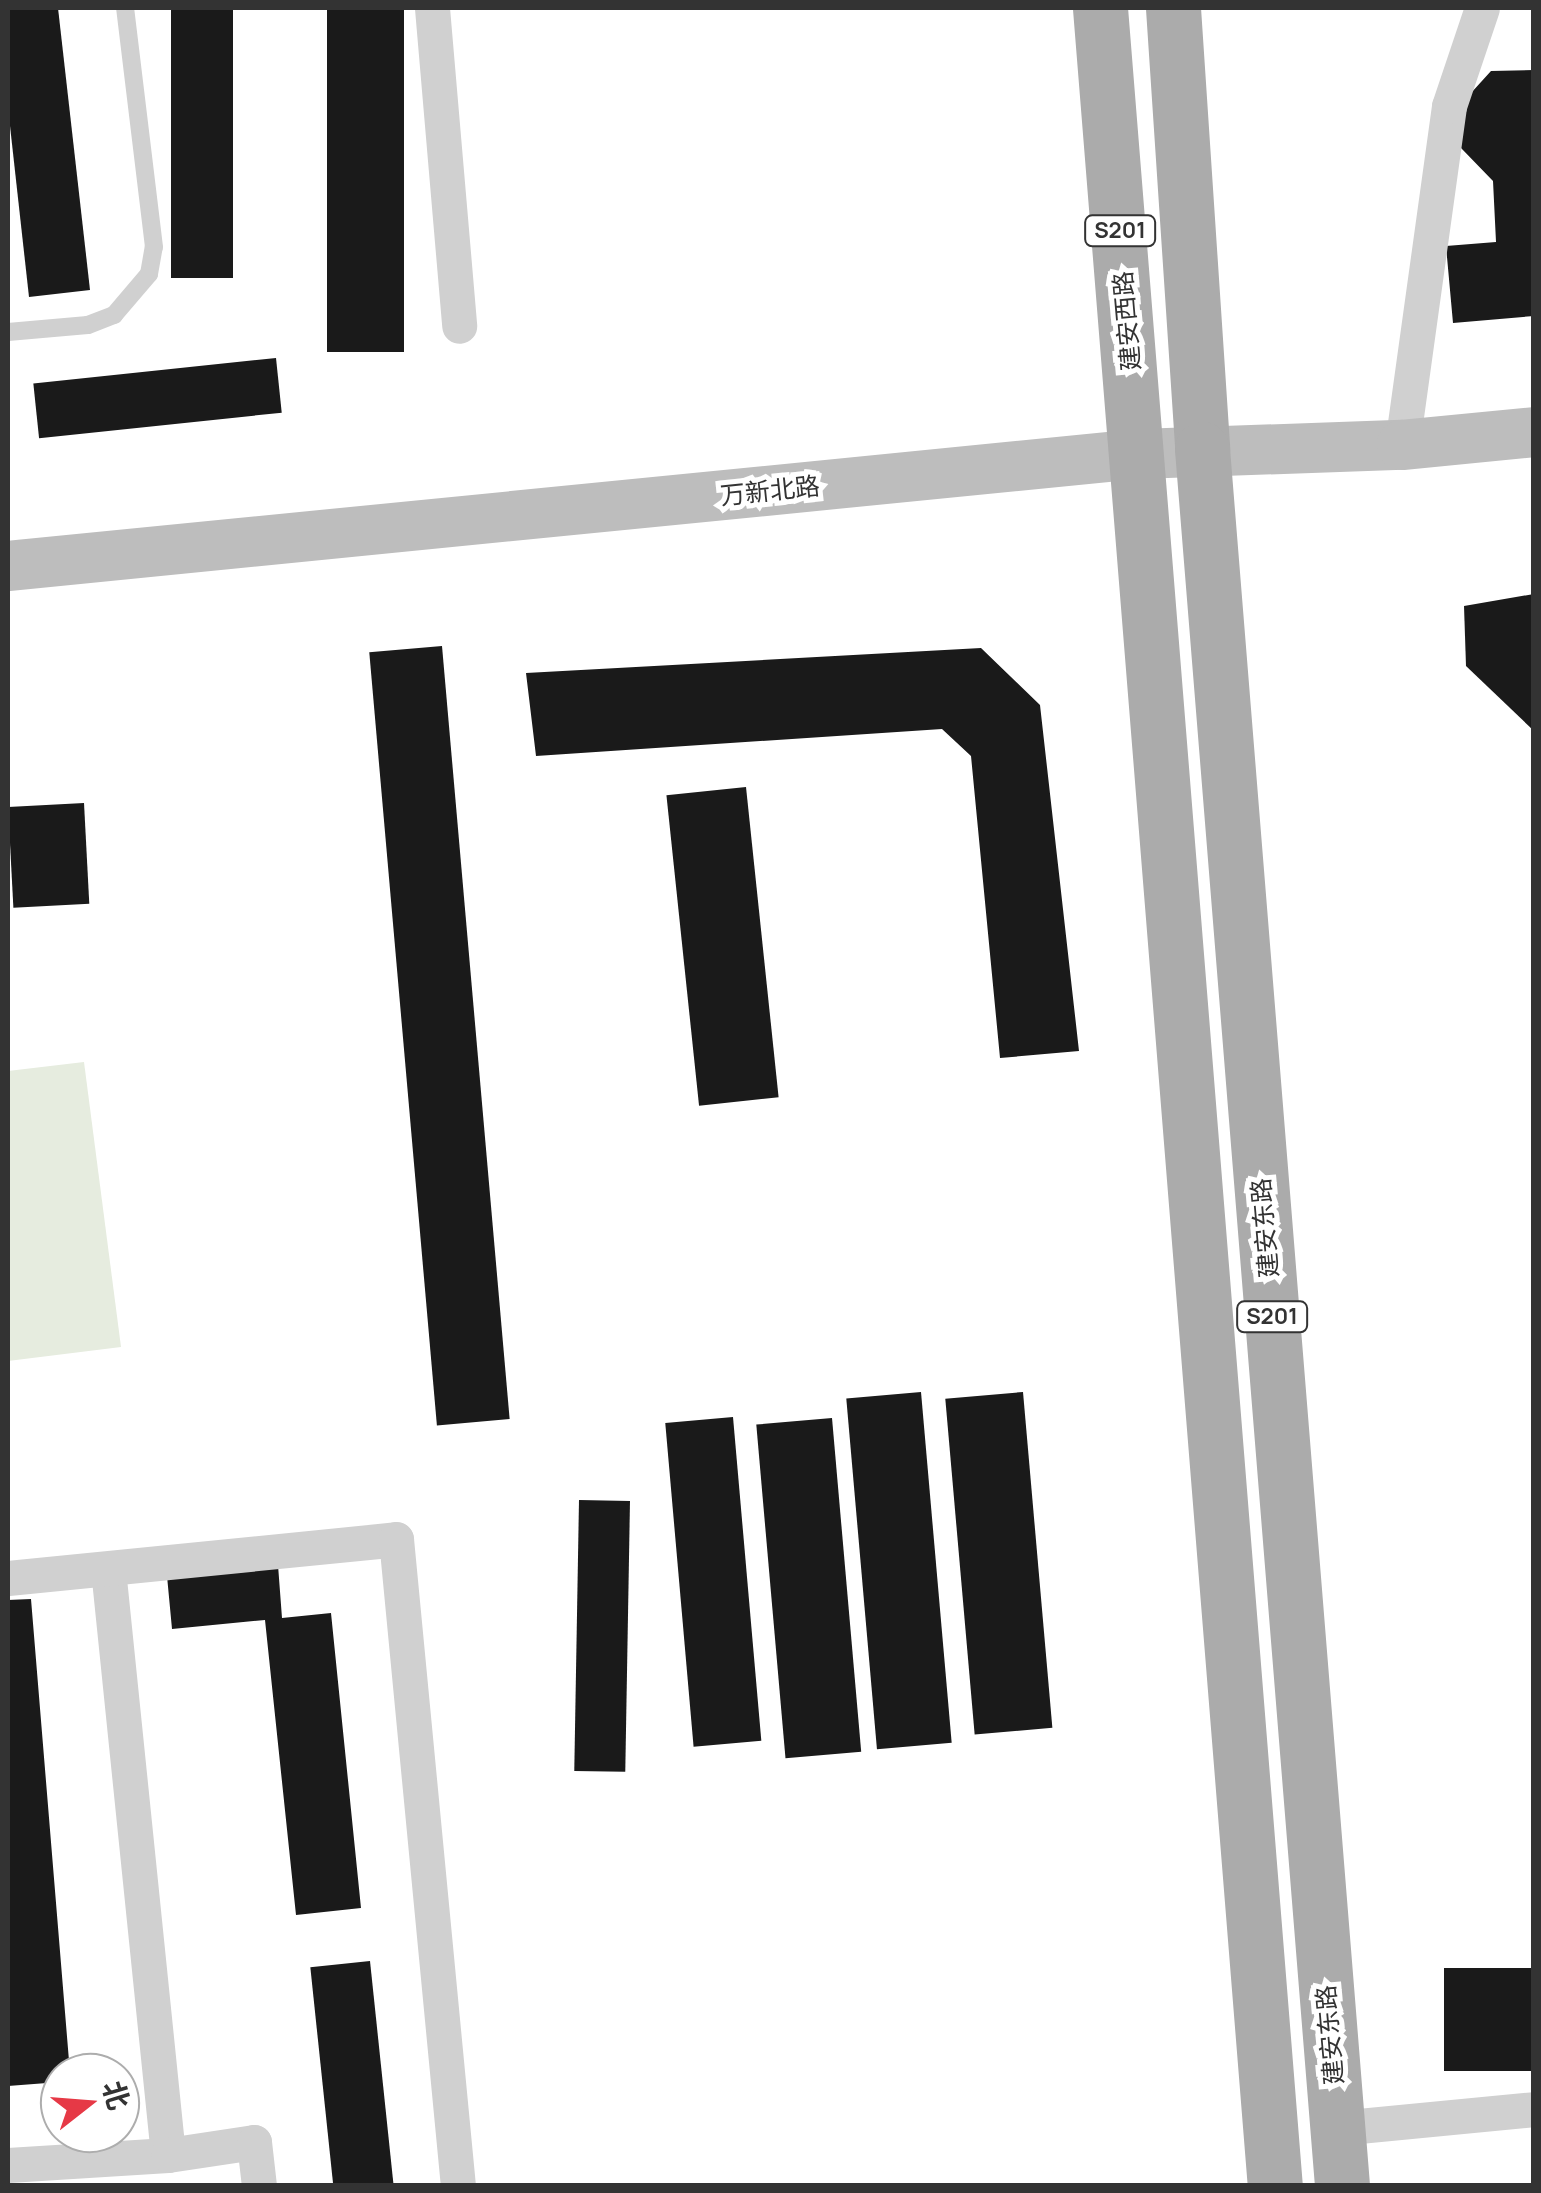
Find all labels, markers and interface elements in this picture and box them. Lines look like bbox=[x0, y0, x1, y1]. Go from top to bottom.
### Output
road number: S201 bbox=[1082, 214, 1158, 248]
street label: 建安西路 bbox=[1108, 270, 1146, 372]
street label: 万新北路 bbox=[719, 471, 821, 511]
street label: 建安东路 bbox=[1246, 1177, 1284, 1279]
road number: S201 bbox=[1234, 1300, 1310, 1334]
street label: 建安东路 bbox=[1311, 1984, 1349, 2086]
north arrow bbox=[40, 2053, 140, 2153]
text: 北 bbox=[95, 2076, 139, 2114]

